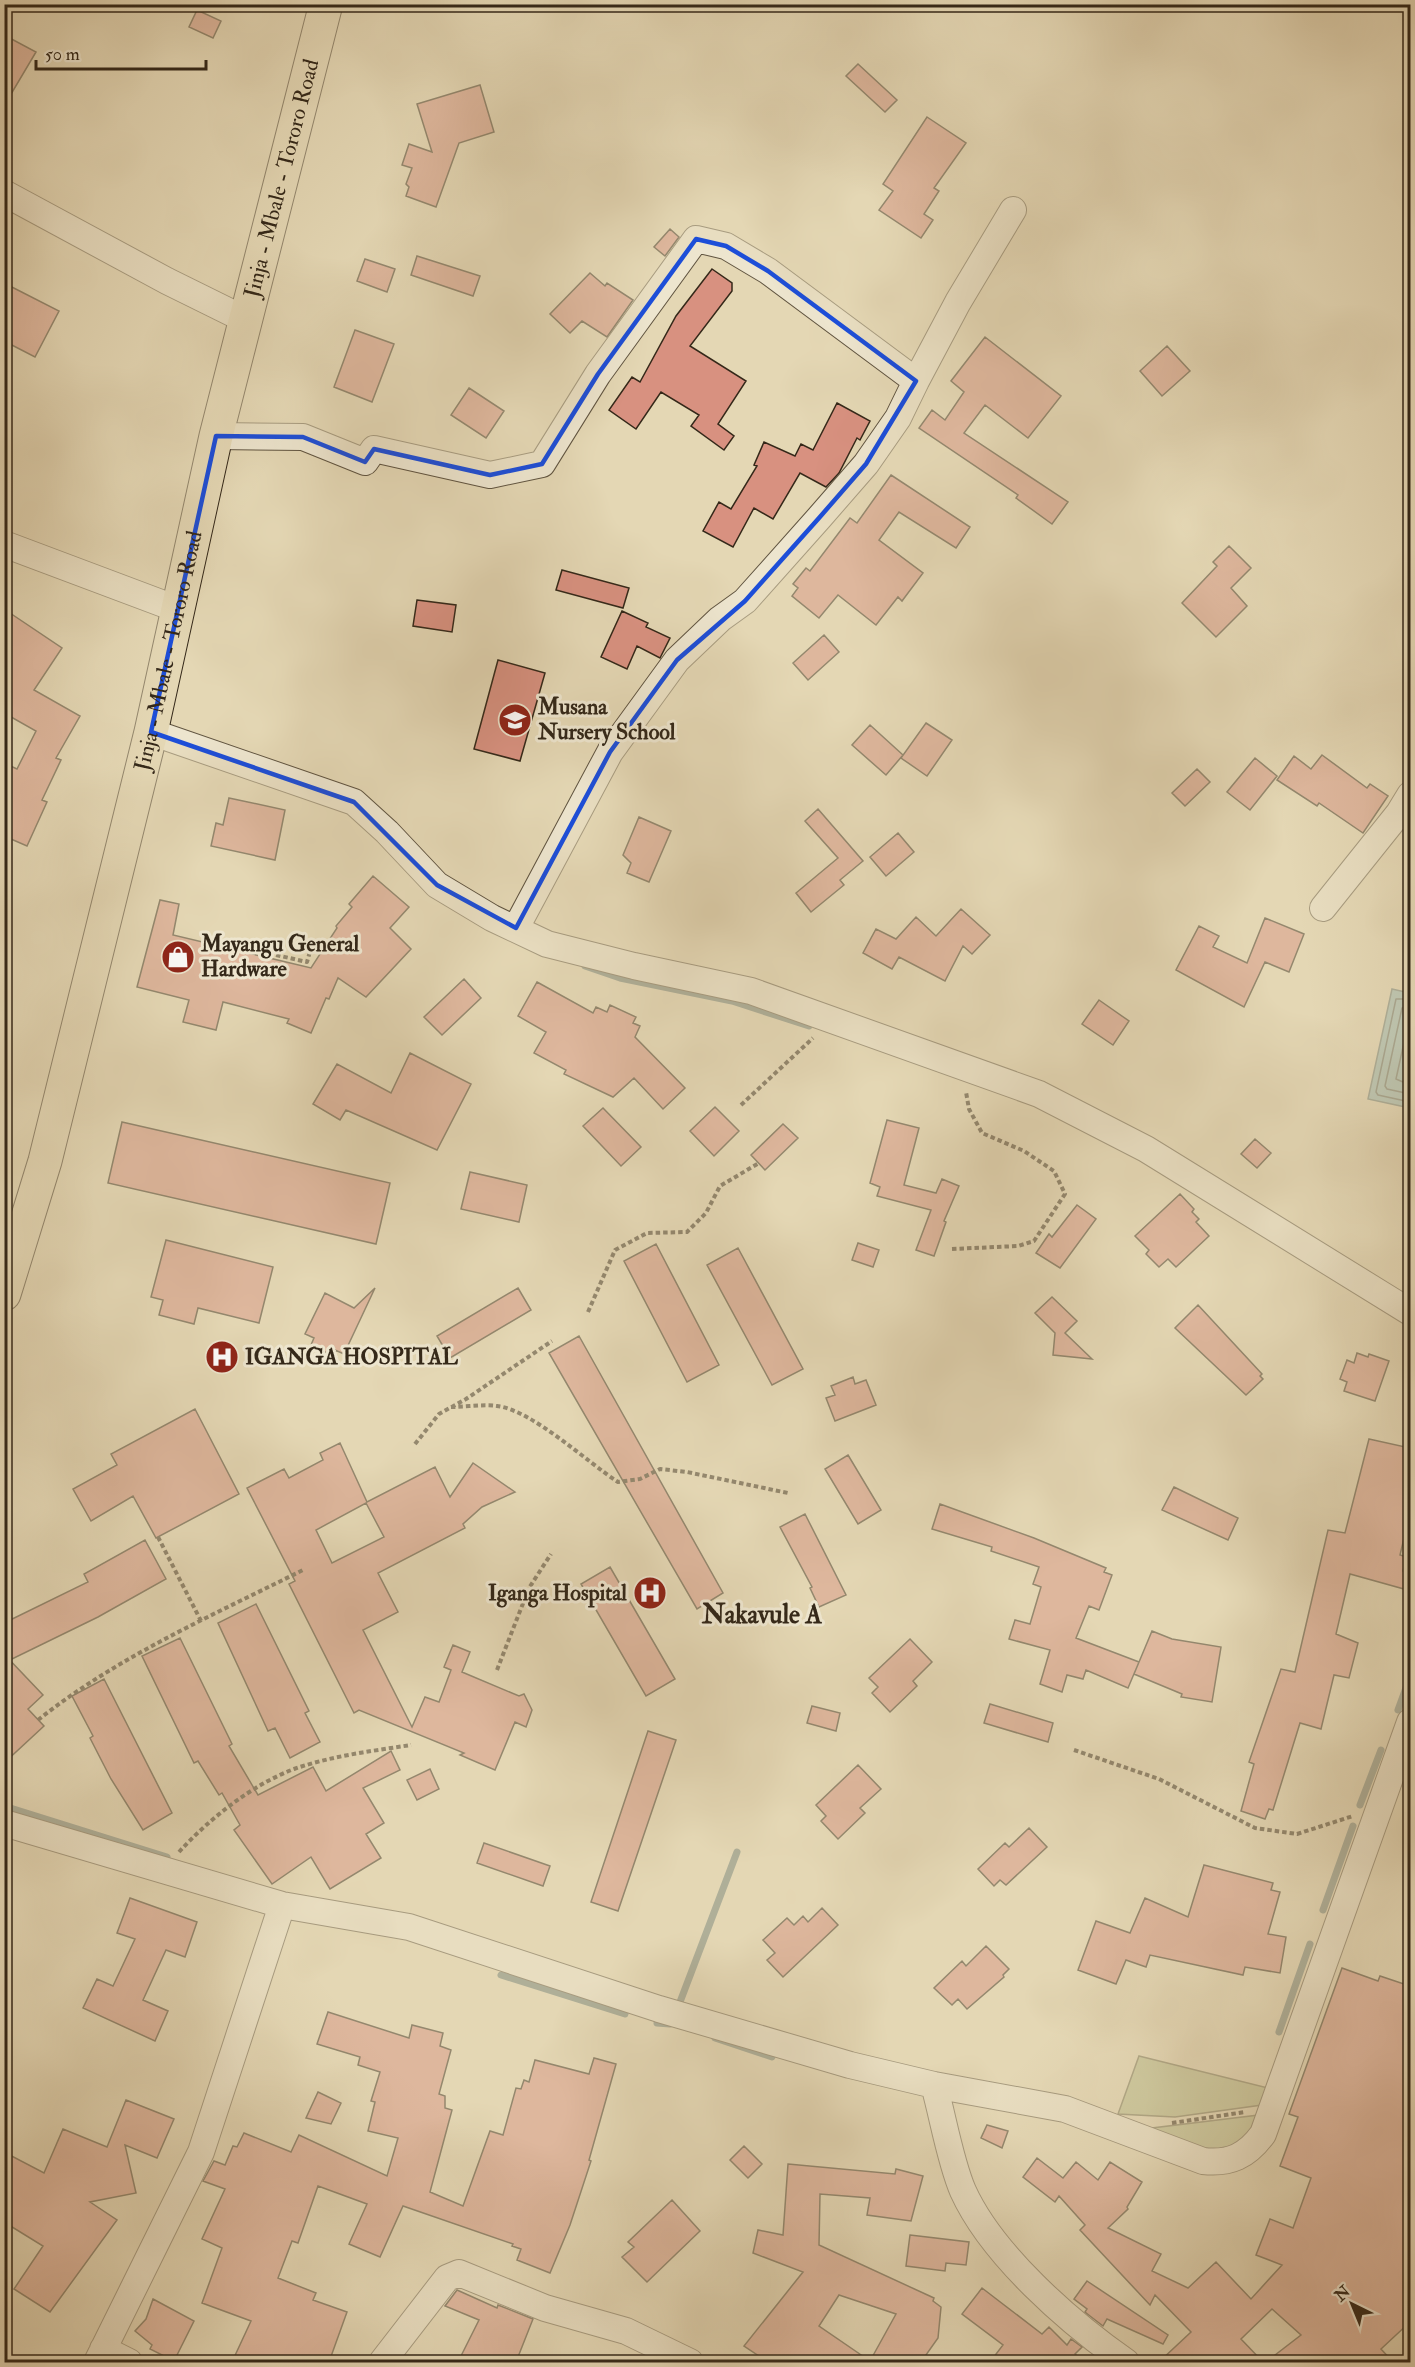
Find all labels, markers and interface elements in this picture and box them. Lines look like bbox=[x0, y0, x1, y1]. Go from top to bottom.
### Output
scale bar bbox=[36, 33, 206, 71]
text: 50 m bbox=[45, 43, 80, 66]
street label: Jinja - Mbale - Tororo Road bbox=[238, 56, 325, 302]
street label: Jinja - Mbale - Tororo Road bbox=[128, 528, 209, 775]
place label: Musana Nursery School bbox=[537, 693, 676, 747]
school or university icon: Musana Nursery School bbox=[497, 702, 533, 738]
place label: Mayangu General Hardware bbox=[200, 930, 359, 983]
shop icon: Mayangu General Hardware bbox=[160, 939, 196, 975]
hospital icon: IGANGA HOSPITAL bbox=[204, 1339, 240, 1375]
place label: IGANGA HOSPITAL bbox=[245, 1343, 458, 1371]
hospital icon: Iganga Hospital bbox=[632, 1575, 668, 1611]
place label: Iganga Hospital bbox=[488, 1579, 627, 1608]
district label: Nakavule A bbox=[701, 1599, 822, 1631]
north arrow bbox=[1322, 2274, 1382, 2334]
text: N bbox=[1330, 2281, 1355, 2307]

